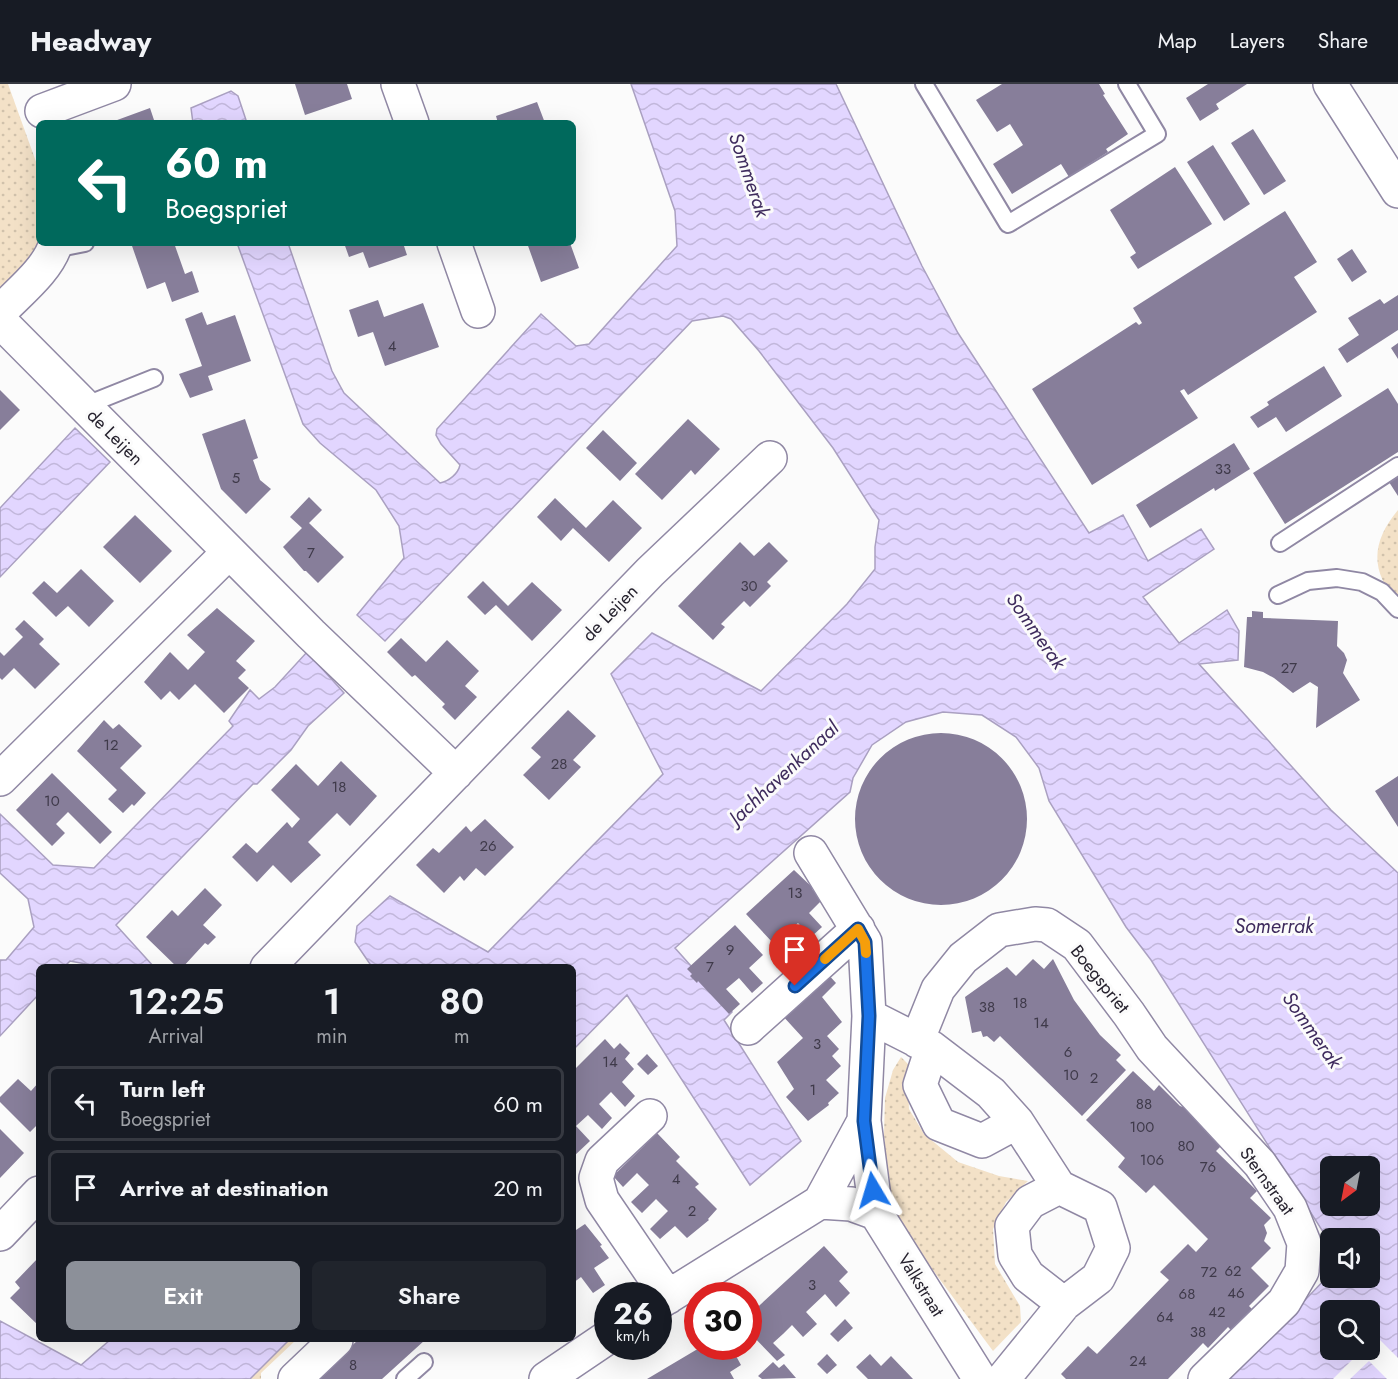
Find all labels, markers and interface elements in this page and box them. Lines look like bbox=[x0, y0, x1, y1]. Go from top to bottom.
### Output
text: Headway bbox=[30, 21, 151, 62]
text: Map bbox=[1158, 26, 1197, 56]
text: Layers bbox=[1230, 26, 1285, 56]
text: Share bbox=[1318, 26, 1368, 56]
water label: Sommerak bbox=[721, 129, 777, 223]
text: 60 m bbox=[165, 133, 268, 194]
icon: left bbox=[66, 144, 144, 222]
text: Boegspriet bbox=[165, 189, 287, 228]
house number: 4 bbox=[388, 335, 397, 357]
street label: de Leijen bbox=[81, 403, 149, 471]
house number: 33 bbox=[1215, 458, 1231, 480]
house number: 5 bbox=[232, 467, 240, 489]
house number: 7 bbox=[307, 542, 315, 564]
house number: 30 bbox=[740, 575, 758, 597]
street label: de Leijen bbox=[576, 579, 644, 647]
water label: Sommerak bbox=[999, 587, 1074, 676]
house number: 27 bbox=[1281, 657, 1297, 679]
water label: Jachhavenkanaal bbox=[720, 713, 847, 834]
house number: 12 bbox=[103, 734, 119, 756]
house number: 28 bbox=[551, 753, 567, 775]
house number: 18 bbox=[332, 776, 346, 798]
house number: 10 bbox=[44, 790, 60, 812]
house number: 26 bbox=[479, 835, 497, 857]
house number: 13 bbox=[788, 882, 802, 904]
water label: Somerrak bbox=[1234, 912, 1315, 941]
pin bbox=[769, 924, 820, 986]
icon: arrive bbox=[778, 933, 811, 966]
house number: 9 bbox=[726, 939, 734, 961]
street label: Boegspriet bbox=[1064, 939, 1136, 1019]
house number: 7 bbox=[706, 956, 714, 978]
text: 12:25 bbox=[128, 975, 224, 1027]
text: 1 bbox=[323, 975, 341, 1027]
text: 80 bbox=[439, 975, 484, 1027]
water label: Sommerak bbox=[1275, 986, 1350, 1075]
house number: 18 bbox=[1013, 992, 1027, 1014]
house number: 38 bbox=[979, 996, 995, 1018]
house number: 14 bbox=[1033, 1012, 1049, 1034]
text: Arrival bbox=[149, 1022, 204, 1051]
text: min bbox=[316, 1022, 348, 1051]
text: m bbox=[454, 1022, 470, 1051]
house number: 3 bbox=[813, 1033, 821, 1055]
house number: 6 bbox=[1064, 1041, 1072, 1063]
house number: 14 bbox=[602, 1051, 618, 1073]
house number: 10 bbox=[1063, 1064, 1079, 1086]
house number: 2 bbox=[1090, 1067, 1098, 1089]
text: Turn left bbox=[120, 1073, 205, 1105]
house number: 1 bbox=[810, 1079, 816, 1101]
icon: left bbox=[69, 1087, 102, 1120]
text: 60 m bbox=[493, 1088, 543, 1120]
house number: 88 bbox=[1136, 1093, 1152, 1115]
text: Boegspriet bbox=[120, 1105, 210, 1134]
house number: 100 bbox=[1130, 1116, 1154, 1138]
house number: 80 bbox=[1177, 1135, 1195, 1157]
street label: Sternstraat bbox=[1233, 1142, 1301, 1221]
house number: 106 bbox=[1140, 1149, 1164, 1171]
house number: 76 bbox=[1200, 1156, 1216, 1178]
north arrow bbox=[1320, 1156, 1380, 1216]
map controls bbox=[1320, 1156, 1380, 1360]
position arrow bbox=[841, 1158, 905, 1222]
house number: 4 bbox=[672, 1168, 681, 1190]
icon: arrive bbox=[69, 1171, 102, 1204]
text: Arrive at destination bbox=[120, 1172, 329, 1204]
text: 20 m bbox=[494, 1172, 543, 1204]
house number: 2 bbox=[688, 1200, 696, 1222]
button: sound bbox=[1320, 1228, 1380, 1288]
street label: Valkstraat bbox=[891, 1248, 951, 1322]
house number: 62 bbox=[1224, 1260, 1242, 1282]
button: Exit bbox=[66, 1261, 300, 1330]
button: Share bbox=[312, 1261, 546, 1330]
house number: 72 bbox=[1201, 1261, 1217, 1283]
house number: 3 bbox=[808, 1274, 816, 1296]
speed limit sign: 30 bbox=[684, 1282, 762, 1360]
house number: 46 bbox=[1227, 1282, 1245, 1304]
house number: 68 bbox=[1179, 1283, 1195, 1305]
text: 26 bbox=[613, 1292, 653, 1335]
button: search bbox=[1320, 1300, 1380, 1360]
house number: 42 bbox=[1208, 1301, 1226, 1323]
house number: 64 bbox=[1156, 1306, 1174, 1328]
house number: 38 bbox=[1190, 1321, 1206, 1343]
text: km/h bbox=[616, 1325, 650, 1347]
house number: 24 bbox=[1129, 1350, 1147, 1372]
house number: 8 bbox=[349, 1354, 357, 1376]

